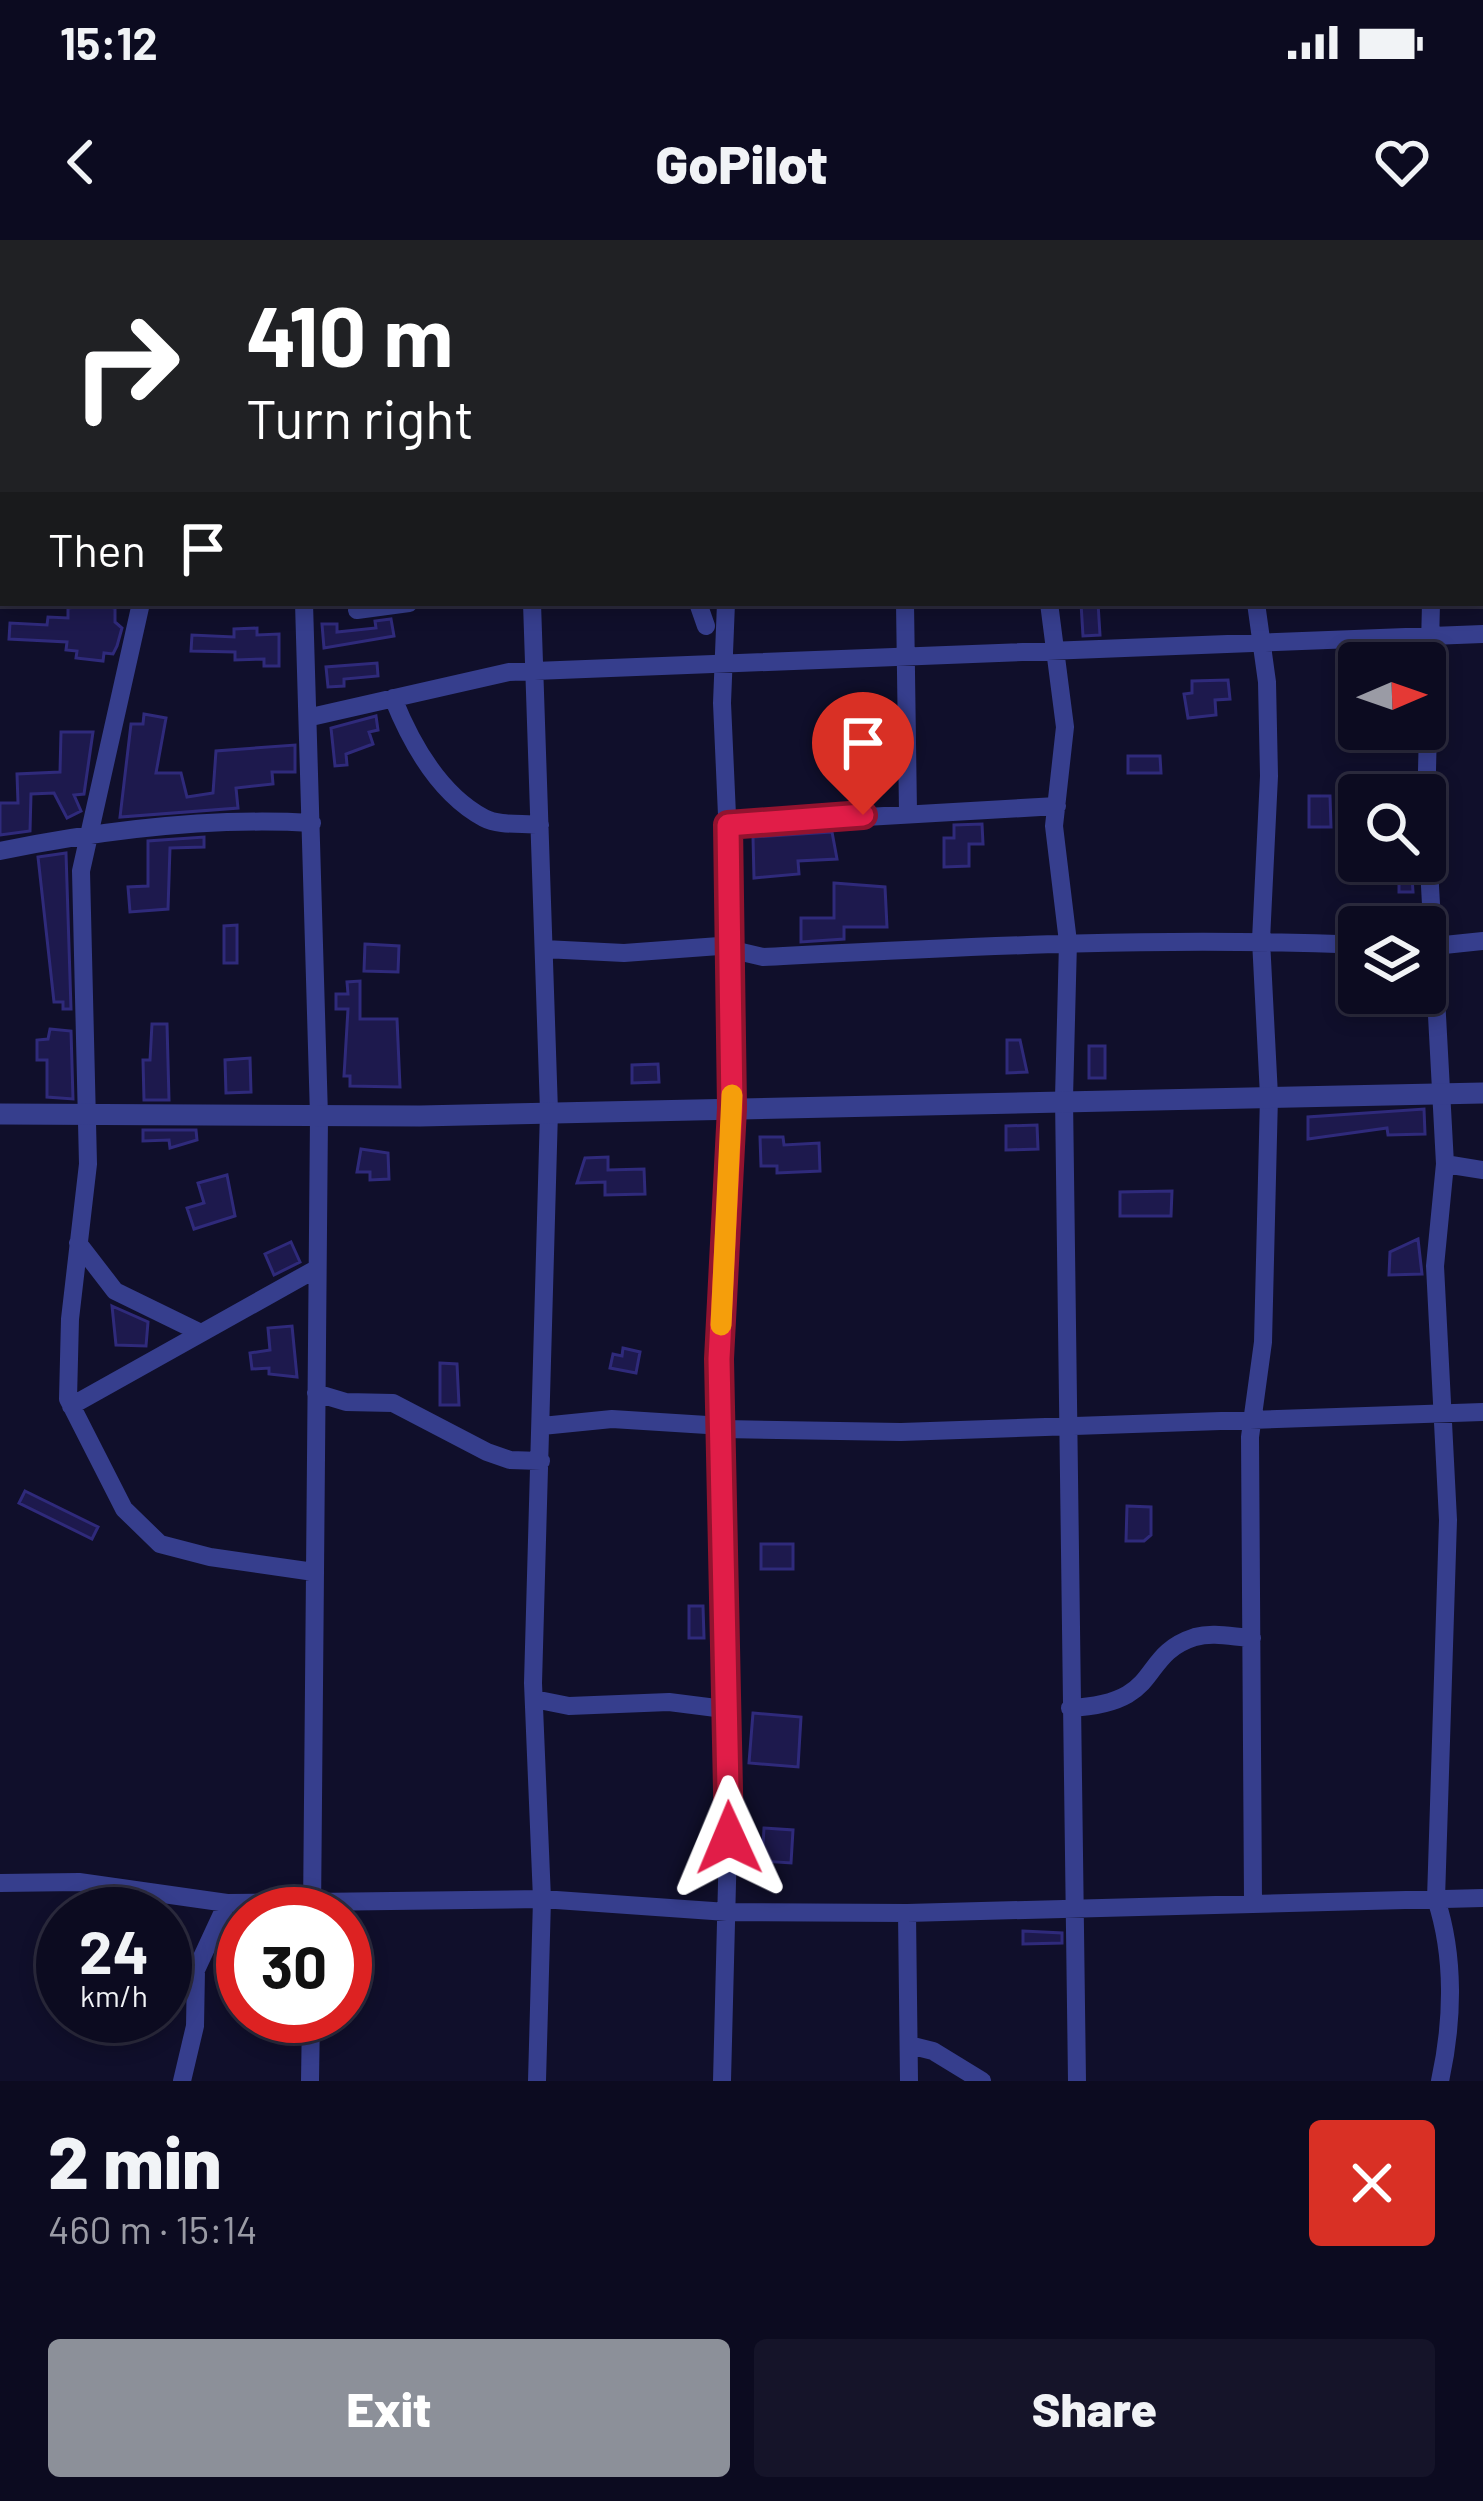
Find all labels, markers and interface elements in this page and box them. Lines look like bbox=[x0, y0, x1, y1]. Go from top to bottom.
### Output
text: 15:12 bbox=[60, 15, 158, 69]
icon: back bbox=[48, 129, 114, 195]
icon: heart bbox=[1369, 129, 1435, 195]
text: GoPilot bbox=[655, 130, 828, 195]
text: 410 m bbox=[246, 283, 453, 384]
icon: right bbox=[48, 288, 204, 444]
text: Turn right bbox=[246, 385, 474, 450]
icon: arrive bbox=[170, 516, 236, 582]
text: Then bbox=[48, 522, 146, 576]
north arrow bbox=[1338, 642, 1446, 750]
map controls bbox=[1338, 642, 1446, 1014]
pin bbox=[812, 692, 914, 815]
icon: arrive bbox=[830, 710, 896, 776]
button: search bbox=[1338, 774, 1446, 882]
button: layers bbox=[1338, 906, 1446, 1014]
position arrow bbox=[666, 1775, 792, 1901]
speed limit sign: 30 bbox=[216, 1887, 372, 2043]
text: 24 bbox=[79, 1914, 149, 1986]
text: km/h bbox=[80, 1977, 148, 2013]
text: 2 min bbox=[48, 2117, 222, 2203]
button: close bbox=[1309, 2120, 1435, 2246]
text: 460 m · 15:14 bbox=[48, 2205, 258, 2252]
button: Exit bbox=[48, 2339, 730, 2477]
button: Share bbox=[754, 2339, 1435, 2477]

